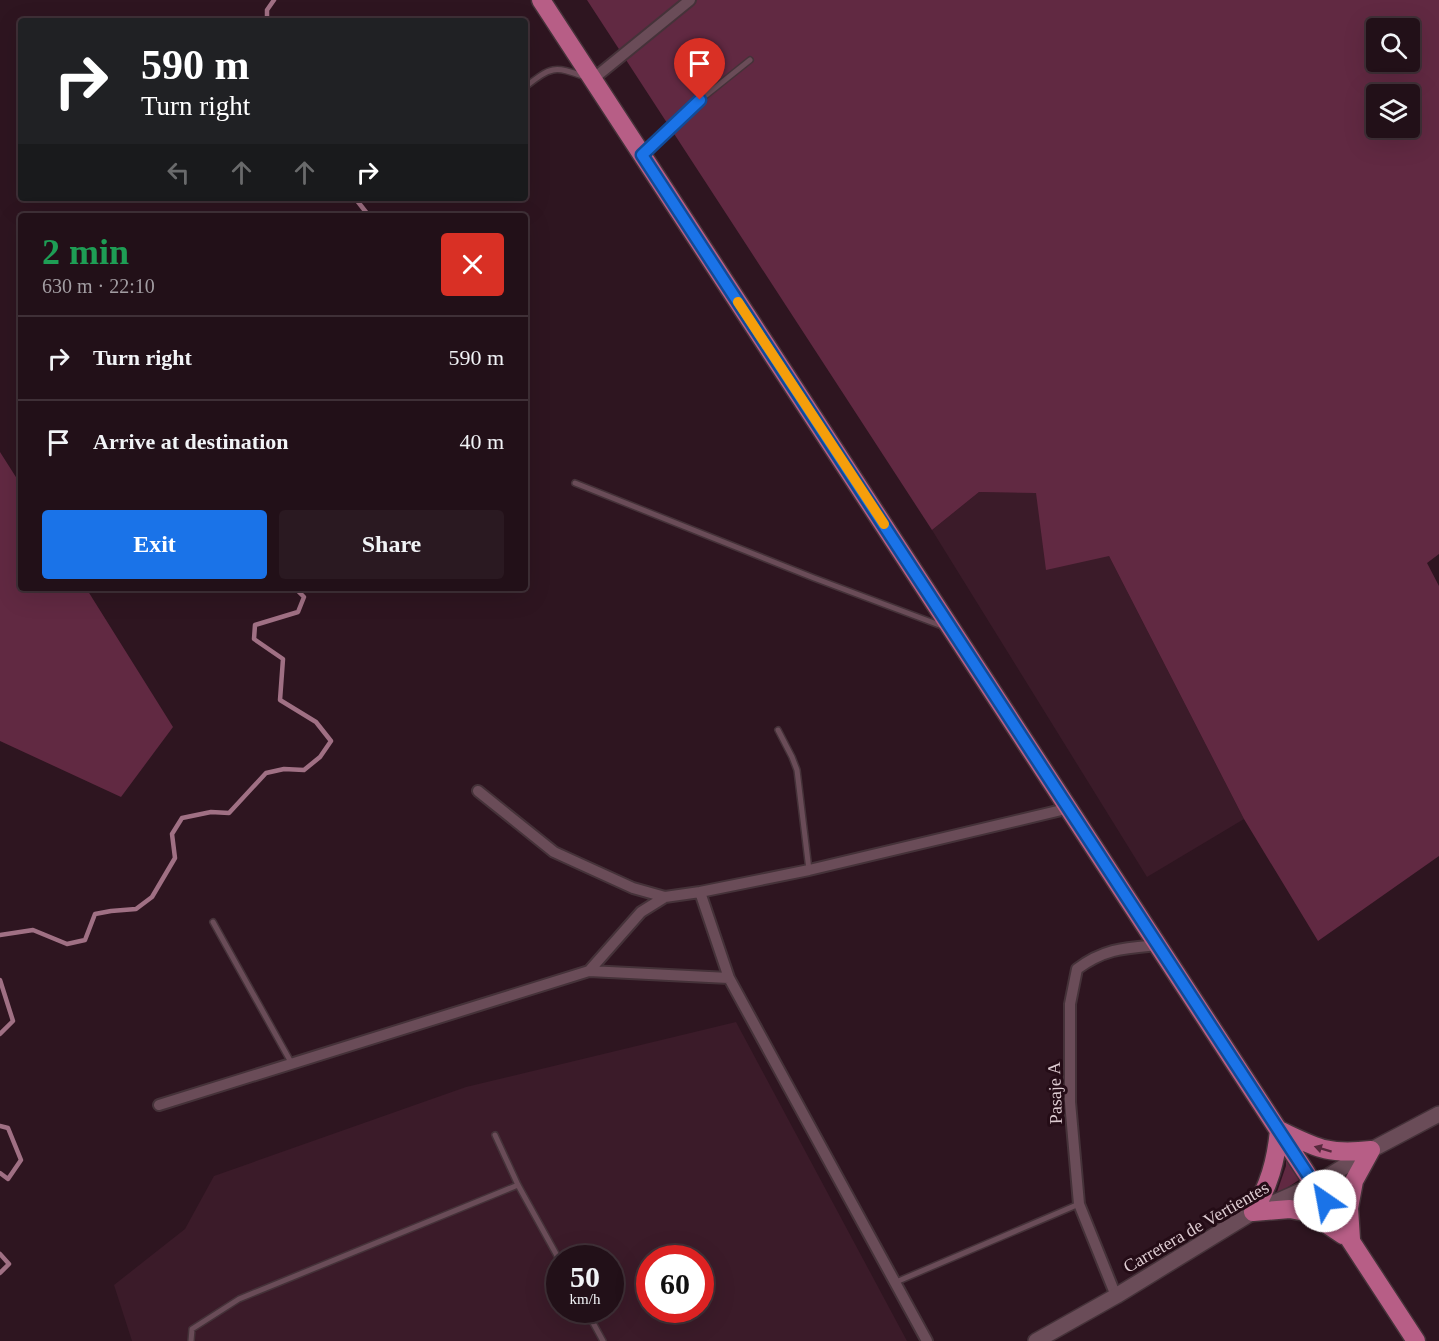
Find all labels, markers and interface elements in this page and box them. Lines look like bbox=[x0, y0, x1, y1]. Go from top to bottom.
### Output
map controls bbox=[1366, 18, 1420, 138]
button: search bbox=[1366, 18, 1420, 72]
pin bbox=[674, 38, 725, 100]
icon: right bbox=[42, 42, 120, 120]
text: 590 m bbox=[141, 42, 250, 88]
icon: arrive bbox=[683, 47, 716, 80]
button: layers bbox=[1366, 84, 1420, 138]
text: Turn right bbox=[141, 91, 250, 121]
icon: left bbox=[162, 156, 195, 189]
icon: ahead bbox=[225, 156, 258, 189]
icon: ahead bbox=[288, 156, 321, 189]
icon: right bbox=[351, 156, 384, 189]
text: 2 min bbox=[42, 232, 129, 272]
button: close bbox=[441, 233, 504, 296]
text: 630 m · 22:10 bbox=[42, 275, 155, 297]
icon: right bbox=[42, 342, 75, 375]
text: Turn right bbox=[93, 345, 192, 370]
text: 590 m bbox=[448, 345, 504, 370]
icon: arrive bbox=[42, 426, 75, 459]
text: Arrive at destination bbox=[93, 429, 289, 454]
text: 40 m bbox=[459, 429, 504, 454]
button: Exit bbox=[42, 510, 267, 579]
button: Share bbox=[279, 510, 504, 579]
street label: Pasaje A bbox=[1044, 1061, 1066, 1125]
one-way arrow bbox=[1314, 1144, 1332, 1153]
position arrow bbox=[1293, 1169, 1357, 1233]
street label: Carretera de Vertientes bbox=[1120, 1177, 1272, 1277]
speed limit sign: 60 bbox=[636, 1245, 714, 1323]
text: 50 bbox=[570, 1260, 600, 1293]
text: km/h bbox=[570, 1291, 600, 1307]

